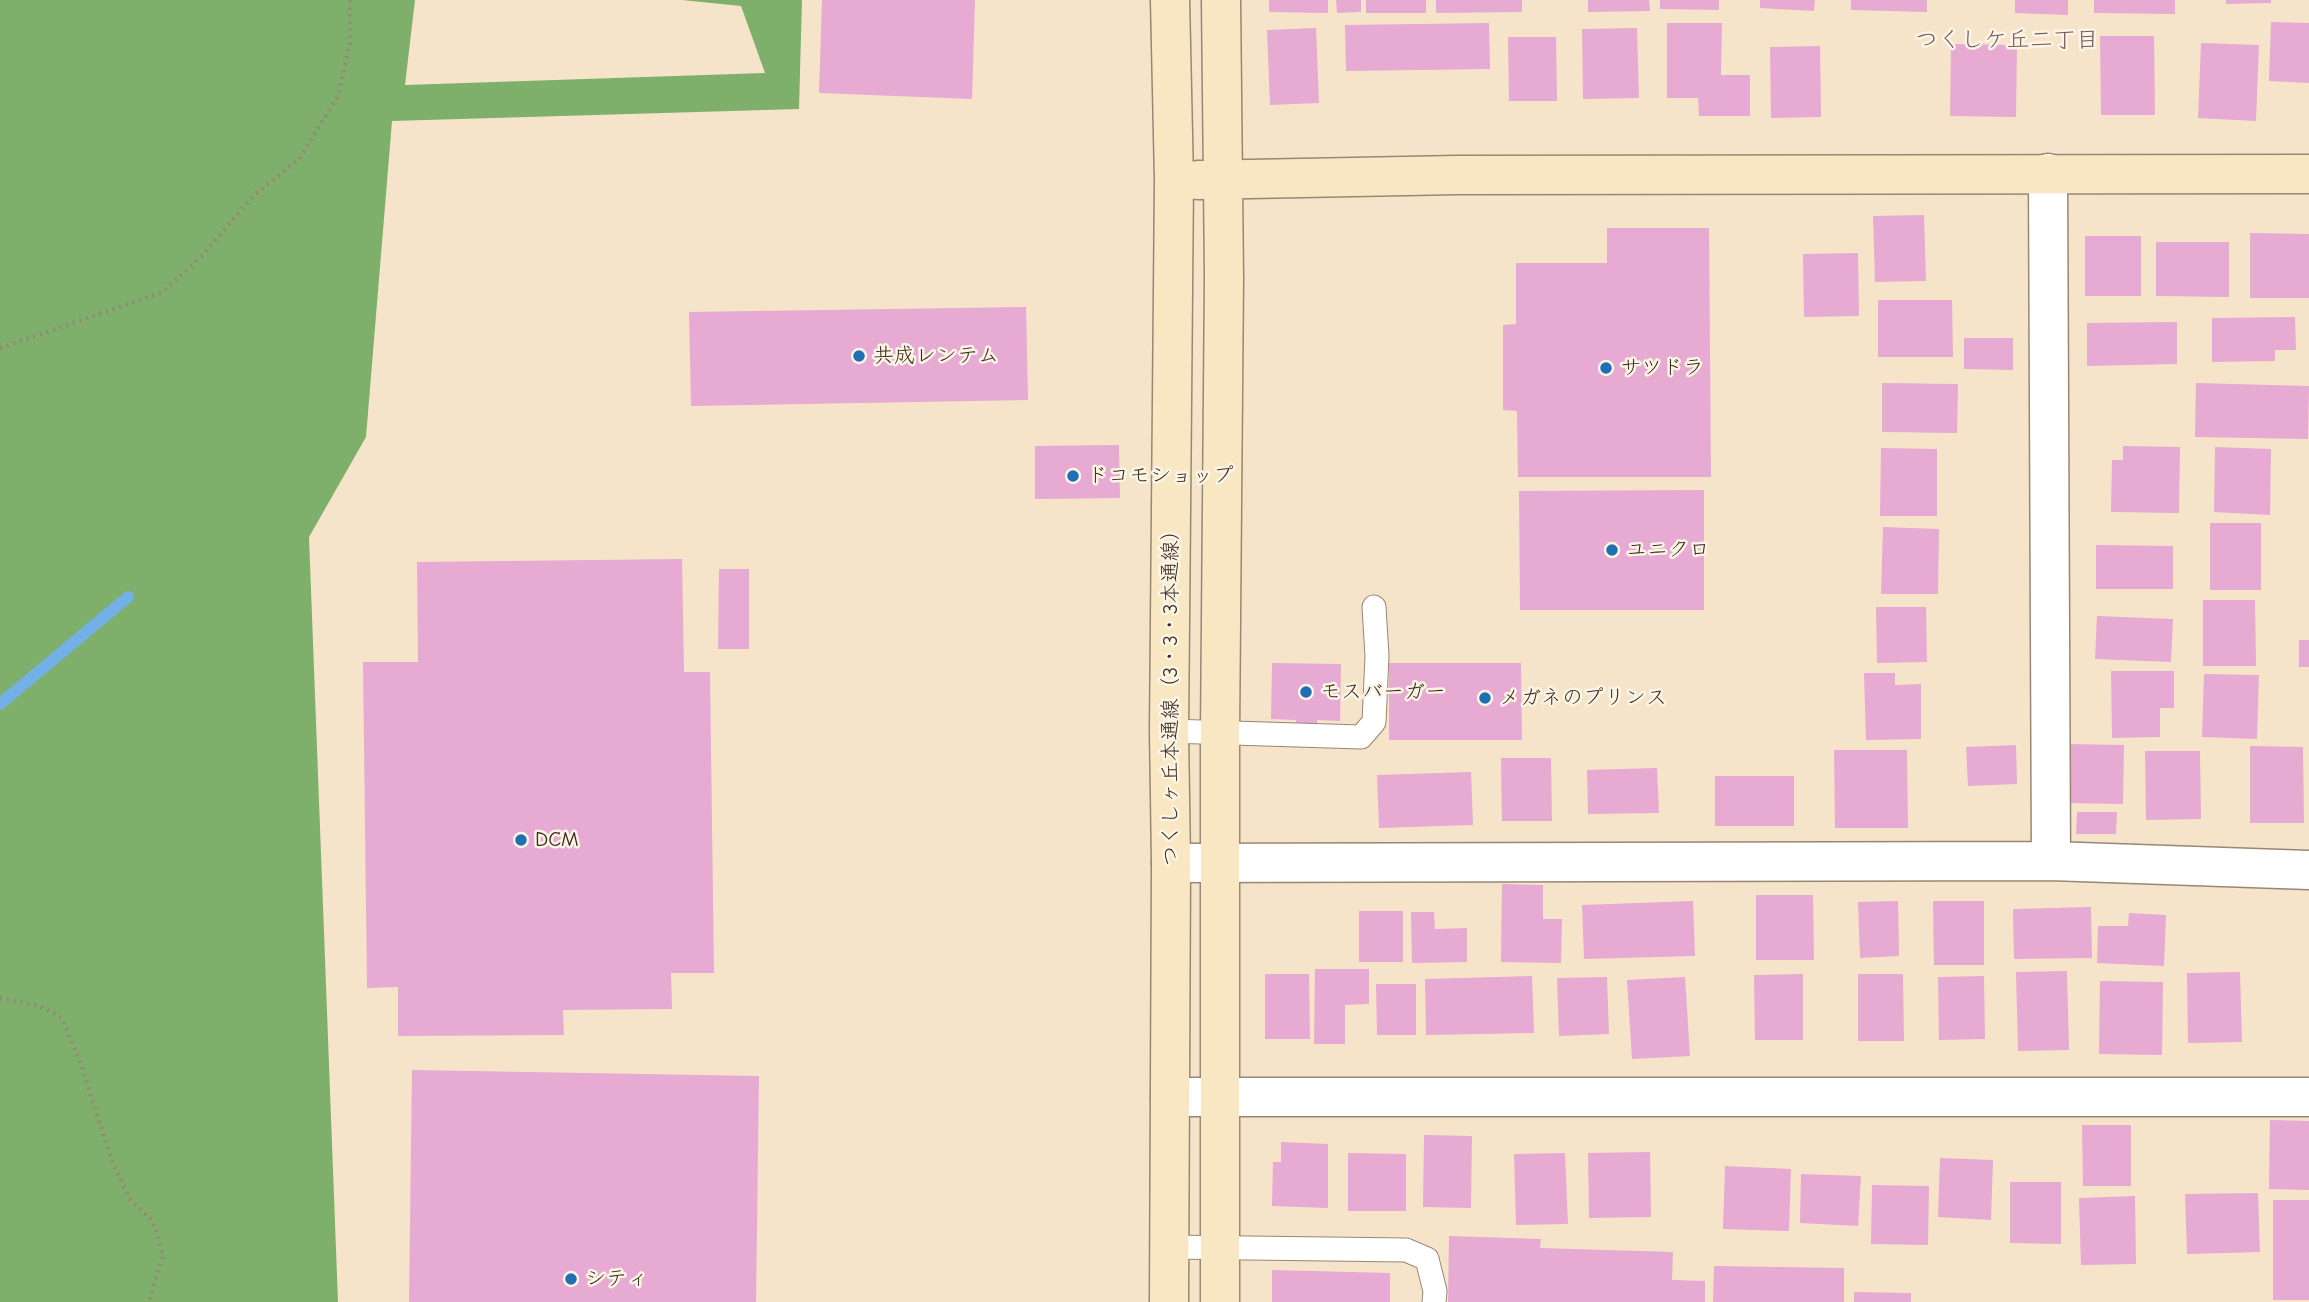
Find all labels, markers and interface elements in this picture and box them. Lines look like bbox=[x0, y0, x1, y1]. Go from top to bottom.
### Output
district label: つくしケ丘二丁目 bbox=[1915, 26, 2099, 54]
place label: 共成レンテム bbox=[873, 343, 999, 369]
marker: 共成レンテム bbox=[851, 348, 867, 364]
place label: サツドラ bbox=[1620, 355, 1704, 381]
marker: サツドラ bbox=[1598, 360, 1614, 376]
place label: ドコモショップ bbox=[1087, 463, 1234, 489]
marker: ドコモショップ bbox=[1065, 468, 1081, 484]
street label: つくしヶ丘本通線（3・3・3本通線） bbox=[1158, 520, 1184, 866]
place label: ユニクロ bbox=[1626, 537, 1710, 563]
marker: ユニクロ bbox=[1604, 542, 1620, 558]
place label: モスバーガー bbox=[1320, 679, 1446, 705]
marker: モスバーガー bbox=[1298, 684, 1314, 700]
place label: メガネのプリンス bbox=[1499, 685, 1667, 711]
marker: メガネのプリンス bbox=[1477, 690, 1493, 706]
place label: DCM bbox=[535, 827, 579, 853]
marker: DCM bbox=[513, 832, 529, 848]
place label: シティ bbox=[585, 1266, 648, 1292]
marker: シティ bbox=[563, 1271, 579, 1287]

